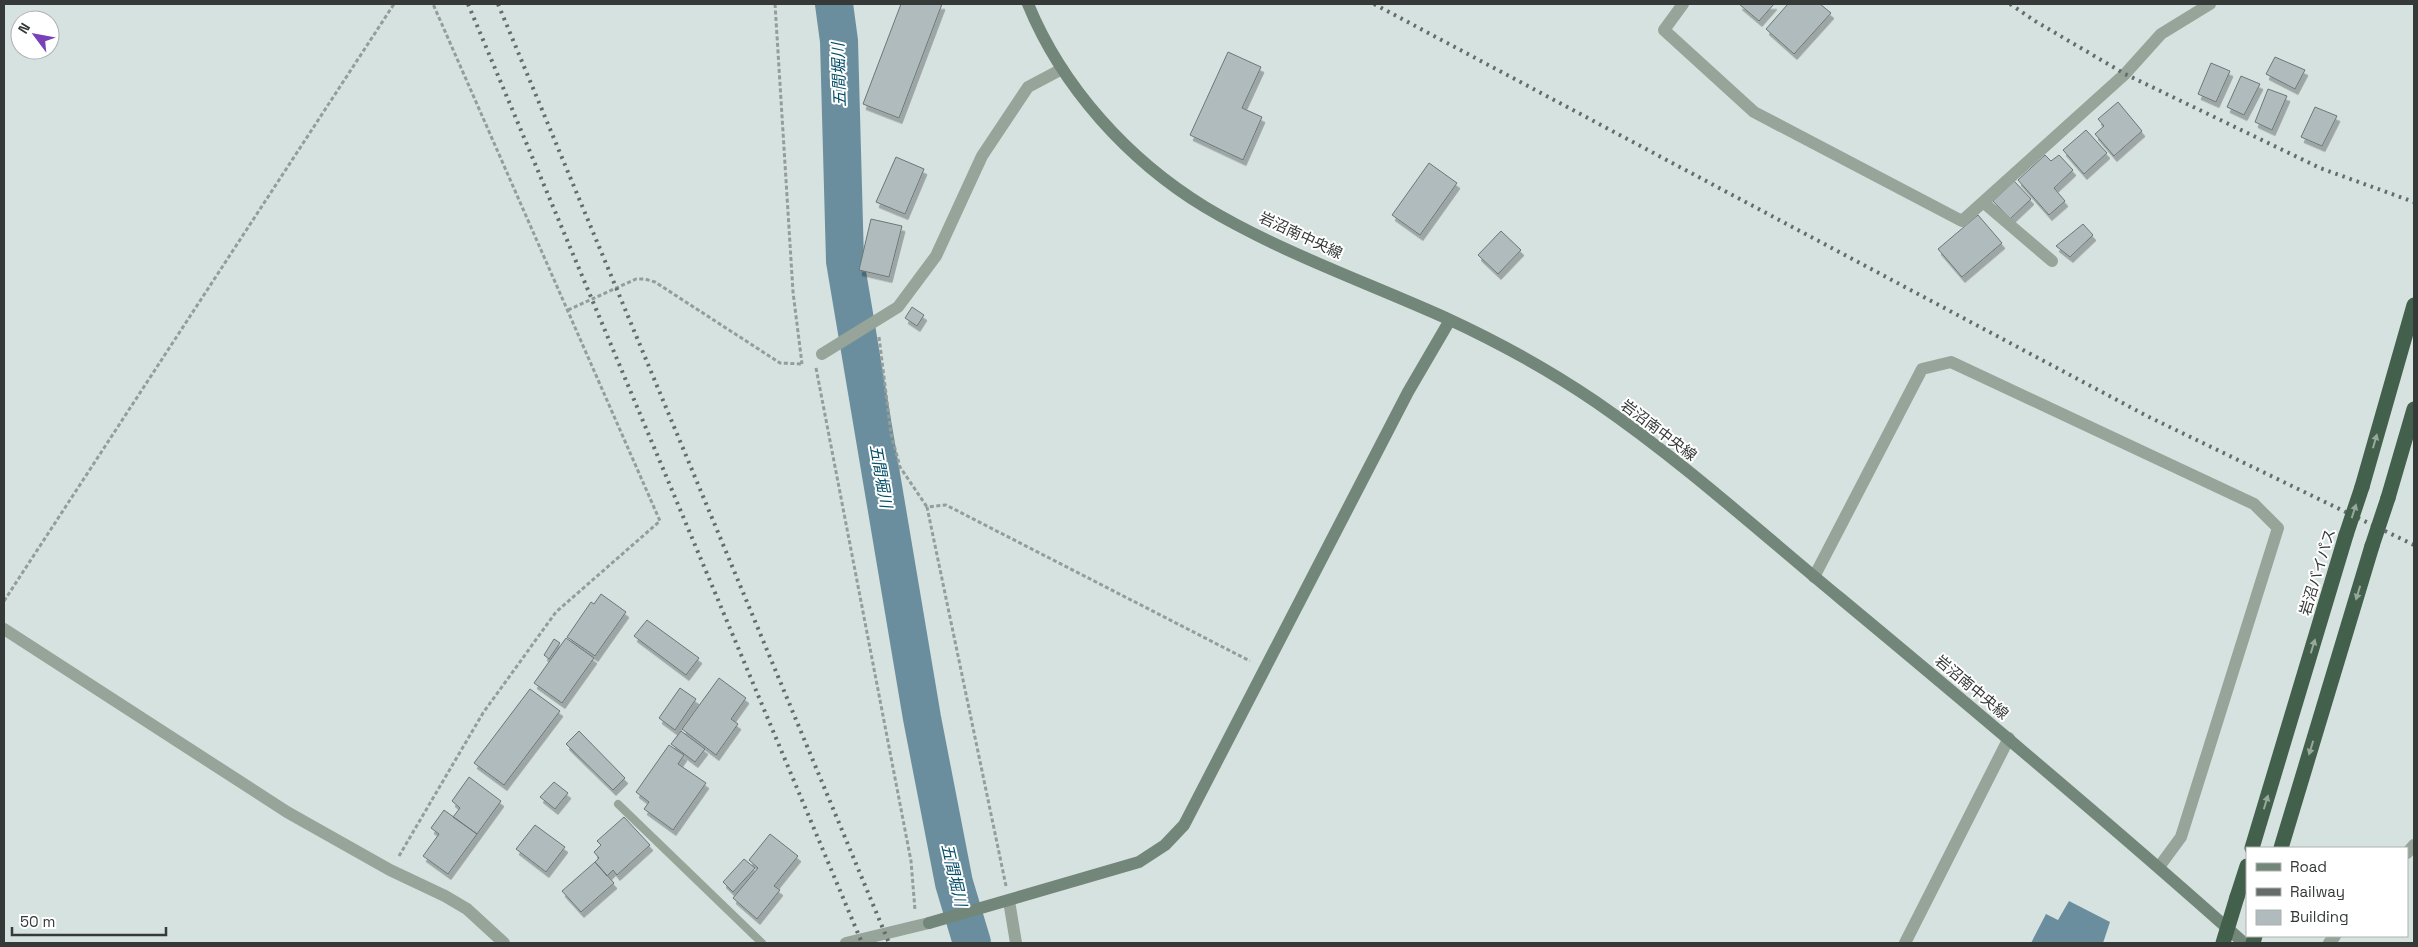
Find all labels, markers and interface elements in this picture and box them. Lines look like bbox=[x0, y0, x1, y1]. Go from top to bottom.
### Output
north arrow bbox=[10, 10, 60, 60]
text: N bbox=[14, 19, 34, 37]
water label: 五間堀川 bbox=[827, 41, 851, 107]
street label: 岩沼南中央線 bbox=[1256, 207, 1346, 263]
street label: 岩沼南中央線 bbox=[1617, 395, 1701, 465]
one-way arrow bbox=[2372, 433, 2380, 448]
water label: 五間堀川 bbox=[865, 443, 897, 511]
one-way arrow bbox=[2350, 504, 2358, 519]
street label: 岩沼バイパス bbox=[2295, 526, 2339, 618]
one-way arrow bbox=[2353, 585, 2361, 600]
one-way arrow bbox=[2309, 638, 2317, 653]
street label: 岩沼南中央線 bbox=[1931, 651, 2013, 723]
one-way arrow bbox=[2307, 741, 2315, 756]
one-way arrow bbox=[2263, 794, 2271, 809]
water label: 五間堀川 bbox=[937, 841, 972, 910]
legend bbox=[2246, 847, 2408, 937]
text: Road bbox=[2290, 857, 2327, 876]
text: Railway bbox=[2290, 882, 2345, 901]
scale bar bbox=[12, 904, 166, 936]
text: Building bbox=[2290, 907, 2349, 926]
text: 50 m bbox=[20, 912, 55, 931]

